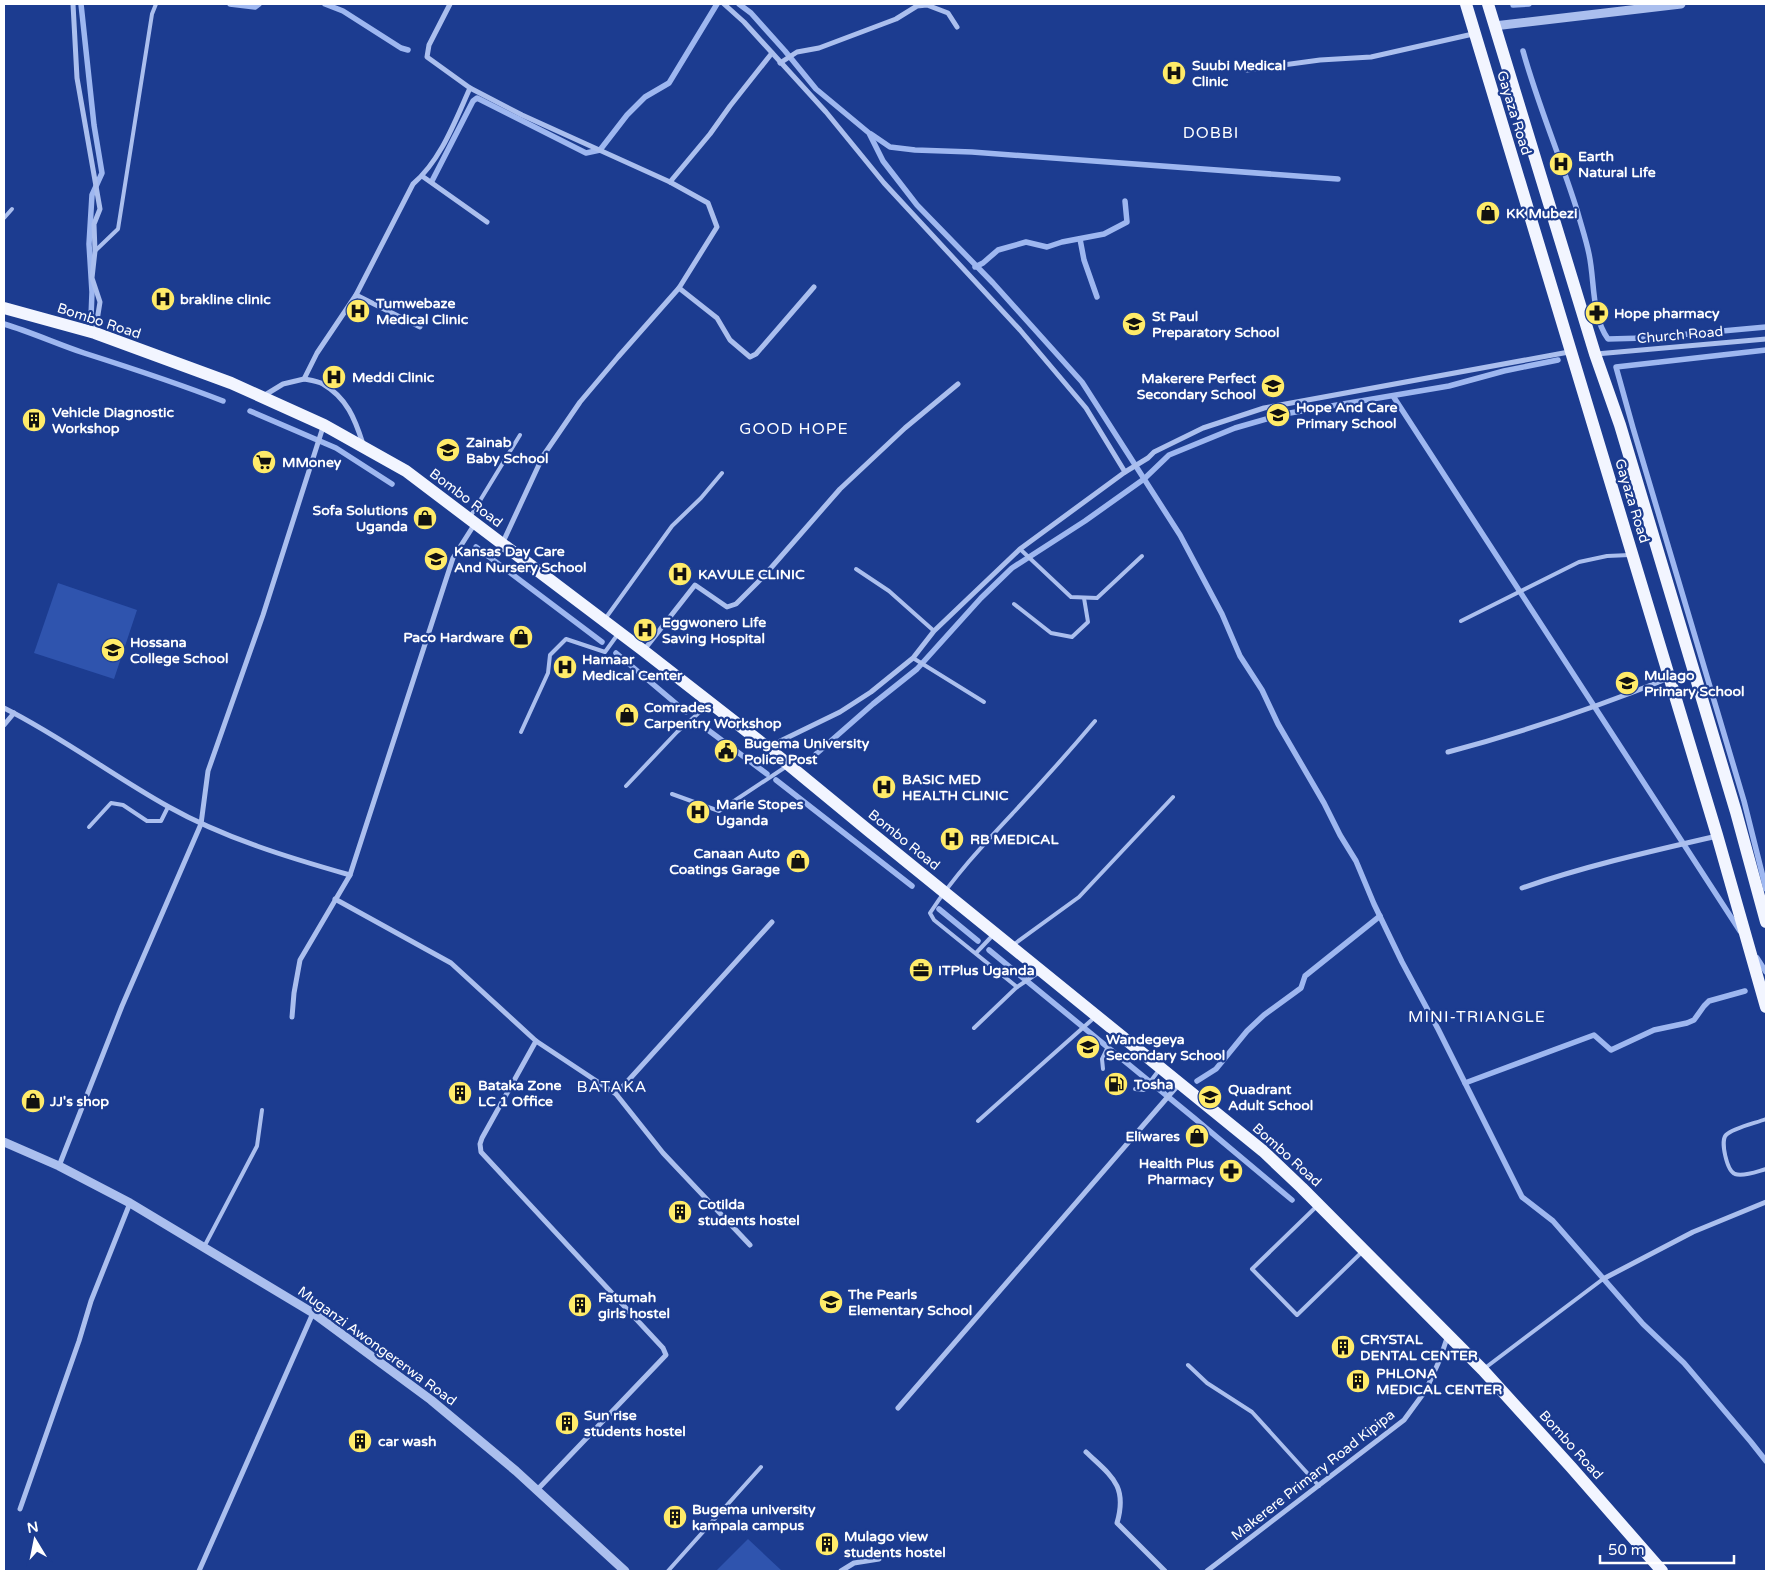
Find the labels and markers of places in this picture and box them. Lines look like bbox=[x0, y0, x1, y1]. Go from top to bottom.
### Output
place label: Suubi Medical Clinic bbox=[1192, 57, 1286, 90]
hospital icon: Suubi Medical Clinic bbox=[1161, 60, 1187, 86]
place label: Earth Natural Life bbox=[1578, 148, 1656, 181]
hospital icon: Earth Natural Life bbox=[1548, 151, 1574, 177]
shop icon: KK Mubezi bbox=[1475, 200, 1501, 226]
place label: KK Mubezi bbox=[1506, 205, 1577, 222]
hospital icon: brakline clinic bbox=[150, 286, 176, 312]
place label: brakline clinic bbox=[180, 291, 271, 308]
place label: Tumwebaze Medical Clinic bbox=[375, 295, 469, 328]
hospital icon: Tumwebaze Medical Clinic bbox=[345, 298, 371, 324]
pharmacy icon: Hope pharmacy bbox=[1584, 300, 1610, 326]
place label: Hope pharmacy bbox=[1614, 305, 1720, 322]
place label: St Paul Preparatory School bbox=[1152, 308, 1280, 341]
school or university icon: St Paul Preparatory School bbox=[1121, 311, 1147, 337]
hospital icon: Meddi Clinic bbox=[321, 364, 347, 390]
place label: Meddi Clinic bbox=[352, 369, 435, 386]
place label: Makerere Perfect Secondary School bbox=[1137, 370, 1257, 403]
school or university icon: Makerere Perfect Secondary School bbox=[1260, 373, 1286, 399]
place label: Hope And Care Primary School bbox=[1296, 399, 1397, 432]
school or university icon: Hope And Care Primary School bbox=[1265, 402, 1291, 428]
place label: Vehicle Diagnostic Workshop bbox=[52, 404, 174, 437]
building icon: Vehicle Diagnostic Workshop bbox=[21, 407, 47, 433]
place label: Zainab Baby School bbox=[466, 434, 549, 467]
school or university icon: Zainab Baby School bbox=[435, 437, 461, 463]
supermarket icon: MMoney bbox=[251, 449, 277, 475]
place label: MMoney bbox=[282, 454, 342, 471]
place label: Sofa Solutions Uganda bbox=[313, 502, 408, 535]
shop icon: Sofa Solutions Uganda bbox=[412, 505, 438, 531]
place label: Kansas Day Care And Nursery School bbox=[454, 543, 587, 576]
school or university icon: Kansas Day Care And Nursery School bbox=[423, 546, 449, 572]
hospital icon: KAVULE CLINIC bbox=[667, 561, 693, 587]
place label: KAVULE CLINIC bbox=[698, 566, 805, 583]
place label: Eggwonero Life Saving Hospital bbox=[662, 614, 766, 647]
hospital icon: Eggwonero Life Saving Hospital bbox=[632, 617, 658, 643]
shop icon: Paco Hardware bbox=[508, 624, 534, 650]
place label: Paco Hardware bbox=[403, 629, 504, 646]
place label: Hossana College School bbox=[130, 634, 228, 667]
school or university icon: Hossana College School bbox=[100, 637, 126, 663]
place label: Hamaar Medical Center bbox=[582, 651, 683, 684]
hospital icon: Hamaar Medical Center bbox=[552, 654, 578, 680]
place label: Mulago Primary School bbox=[1644, 667, 1745, 700]
school or university icon: Mulago Primary School bbox=[1614, 670, 1640, 696]
place label: Comrades Carpentry Workshop bbox=[644, 699, 782, 732]
shop icon: Comrades Carpentry Workshop bbox=[614, 702, 640, 728]
place label: Bugema University Police Post bbox=[744, 735, 870, 768]
public building icon: Bugema University Police Post bbox=[713, 738, 739, 764]
place label: BASIC MED HEALTH CLINIC bbox=[902, 771, 1009, 804]
hospital icon: BASIC MED HEALTH CLINIC bbox=[871, 774, 897, 800]
place label: Marie Stopes Uganda bbox=[716, 796, 804, 829]
hospital icon: Marie Stopes Uganda bbox=[685, 799, 711, 825]
hospital icon: RB MEDICAL bbox=[939, 826, 965, 852]
place label: RB MEDICAL bbox=[970, 831, 1059, 848]
place label: Canaan Auto Coatings Garage bbox=[669, 845, 780, 878]
shop icon: Canaan Auto Coatings Garage bbox=[785, 848, 811, 874]
office icon: ITPlus Uganda bbox=[908, 957, 934, 983]
place label: ITPlus Uganda bbox=[938, 962, 1035, 979]
place label: Wandegeya Secondary School bbox=[1106, 1031, 1225, 1064]
school or university icon: Wandegeya Secondary School bbox=[1075, 1034, 1101, 1060]
fuel station icon: Tosha bbox=[1103, 1071, 1129, 1097]
place label: Tosha bbox=[1133, 1076, 1173, 1093]
place label: Bataka Zone LC 1 Office bbox=[478, 1077, 562, 1110]
building icon: Bataka Zone LC 1 Office bbox=[447, 1080, 473, 1106]
place label: Quadrant Adult School bbox=[1228, 1081, 1313, 1114]
school or university icon: Quadrant Adult School bbox=[1197, 1084, 1223, 1110]
shop icon: JJ's shop bbox=[20, 1088, 46, 1114]
place label: JJ's shop bbox=[49, 1093, 109, 1110]
shop icon: Eliwares bbox=[1184, 1123, 1210, 1149]
place label: Eliwares bbox=[1125, 1128, 1180, 1145]
place label: Health Plus Pharmacy bbox=[1139, 1155, 1214, 1188]
pharmacy icon: Health Plus Pharmacy bbox=[1218, 1158, 1244, 1184]
place label: Cotilda students hostel bbox=[698, 1196, 800, 1229]
building icon: Cotilda students hostel bbox=[667, 1199, 693, 1225]
place label: The Pearls Elementary School bbox=[847, 1286, 972, 1319]
place label: Fatumah girls hostel bbox=[598, 1289, 670, 1322]
school or university icon: The Pearls Elementary School bbox=[818, 1289, 844, 1315]
building icon: Fatumah girls hostel bbox=[567, 1292, 593, 1318]
place label: CRYSTAL DENTAL CENTER bbox=[1360, 1331, 1478, 1364]
building icon: CRYSTAL DENTAL CENTER bbox=[1330, 1334, 1356, 1360]
place label: PHLONA MEDICAL CENTER bbox=[1376, 1365, 1502, 1398]
building icon: PHLONA MEDICAL CENTER bbox=[1345, 1368, 1371, 1394]
place label: Sun rise students hostel bbox=[584, 1407, 686, 1440]
building icon: Sun rise students hostel bbox=[554, 1410, 580, 1436]
building icon: car wash bbox=[347, 1428, 373, 1454]
place label: car wash bbox=[378, 1433, 436, 1450]
place label: Bugema university kampala campus bbox=[692, 1501, 816, 1534]
building icon: Bugema university kampala campus bbox=[662, 1504, 688, 1530]
place label: Mulago view students hostel bbox=[844, 1528, 946, 1561]
building icon: Mulago view students hostel bbox=[814, 1531, 840, 1557]

